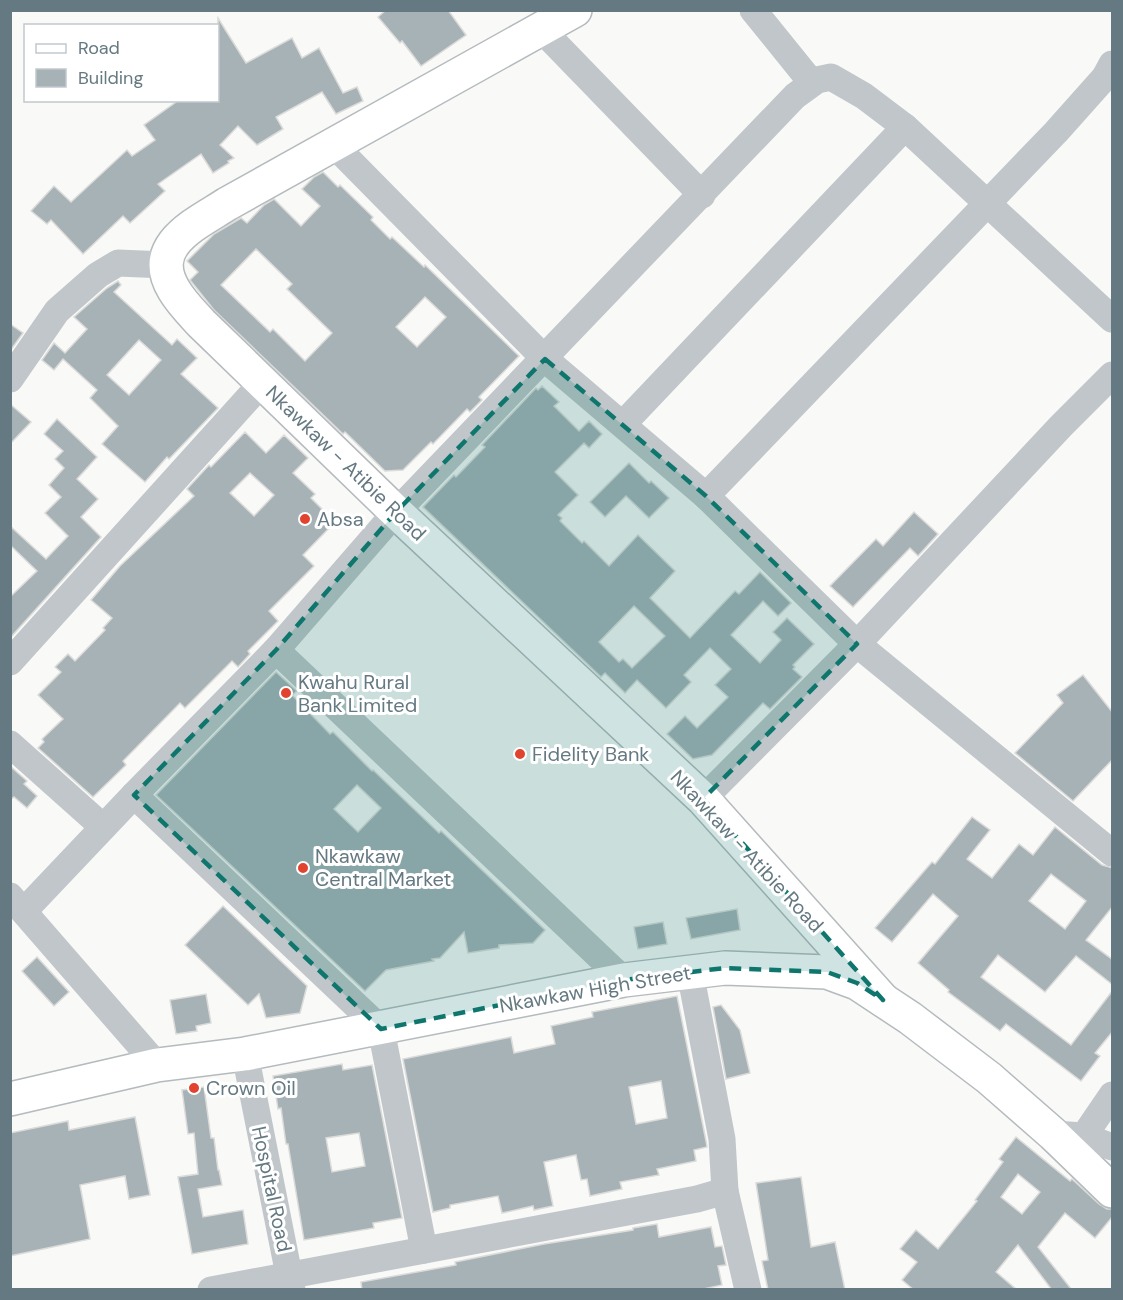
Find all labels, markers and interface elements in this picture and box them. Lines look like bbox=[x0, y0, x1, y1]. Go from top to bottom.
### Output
legend bbox=[24, 24, 219, 102]
text: Road bbox=[78, 36, 120, 60]
text: Building bbox=[78, 66, 143, 90]
street label: Nkawkaw - Atibie Road bbox=[260, 380, 432, 546]
place label: Absa bbox=[317, 506, 364, 532]
marker: Absa bbox=[298, 512, 312, 526]
place label: Kwahu Rural Bank Limited bbox=[298, 669, 417, 718]
marker: Kwahu Rural Bank Limited bbox=[279, 686, 293, 700]
place label: Fidelity Bank bbox=[532, 741, 649, 767]
marker: Fidelity Bank bbox=[513, 747, 527, 761]
street label: Nkawkaw - Atibie Road bbox=[665, 764, 829, 938]
place label: Nkawkaw Central Market bbox=[315, 843, 452, 892]
marker: Nkawkaw Central Market bbox=[296, 861, 310, 875]
street label: Nkawkaw High Street bbox=[497, 959, 693, 1019]
place label: Crown Oil bbox=[206, 1075, 296, 1101]
marker: Crown Oil bbox=[187, 1081, 201, 1095]
street label: Hospital Road bbox=[246, 1124, 298, 1254]

